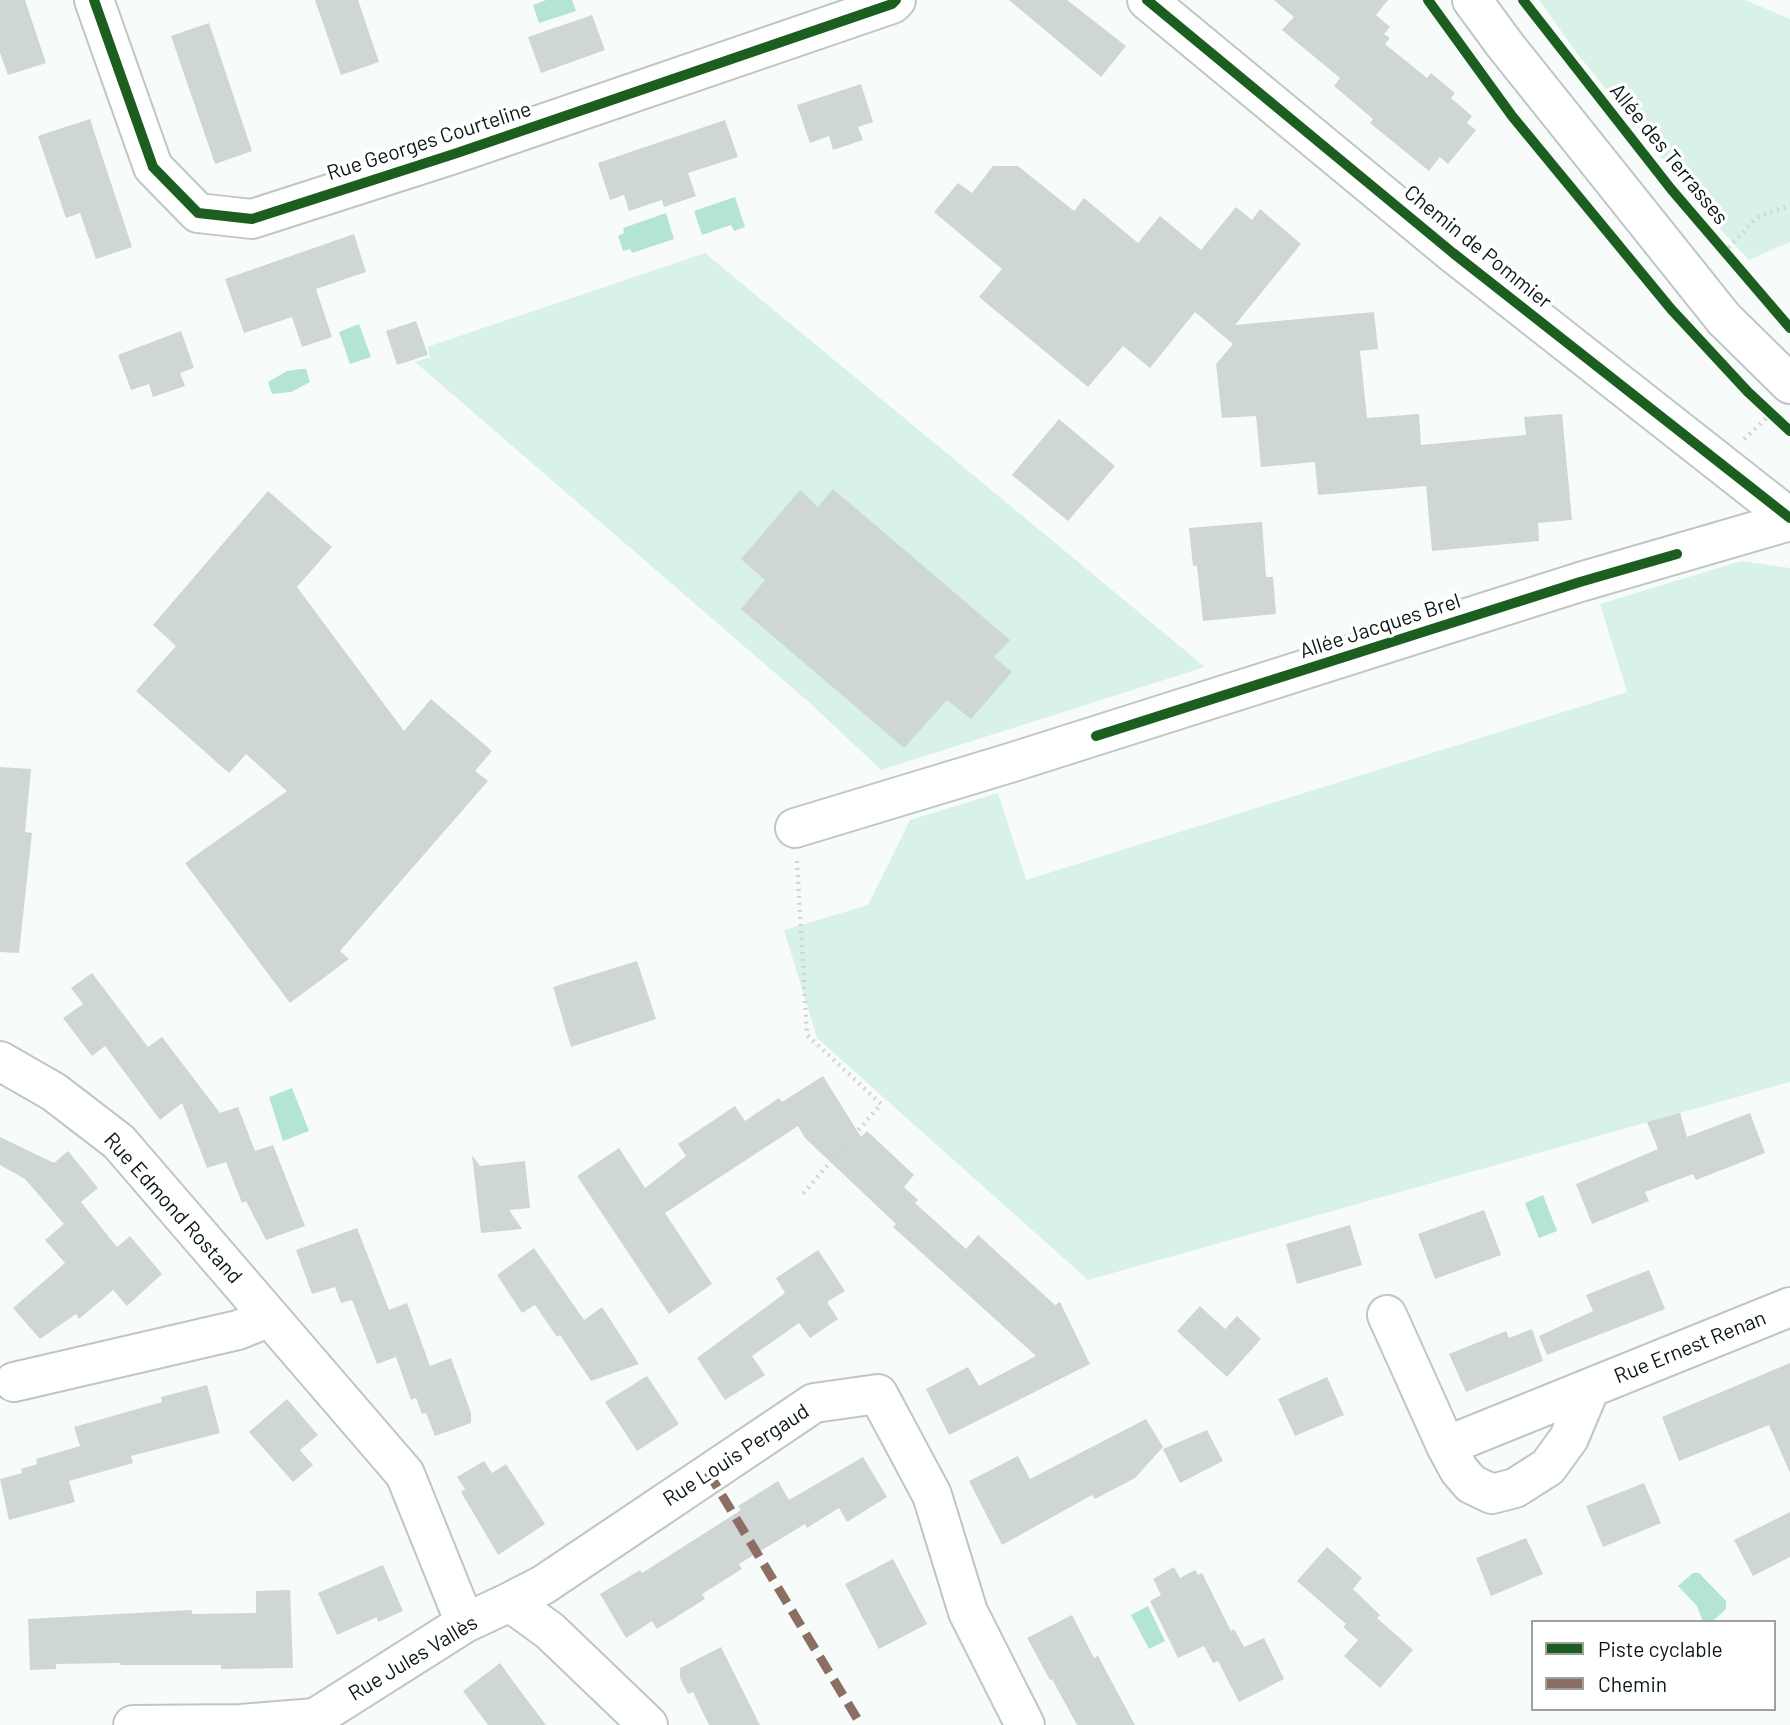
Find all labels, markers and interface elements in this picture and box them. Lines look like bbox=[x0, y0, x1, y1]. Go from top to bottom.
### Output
street label: Allée des Terrasses bbox=[1604, 78, 1734, 230]
street label: Rue Georges Courteline bbox=[324, 96, 534, 186]
street label: Chemin de Pommier bbox=[1399, 180, 1557, 314]
street label: Allée Jacques Brel bbox=[1296, 588, 1464, 664]
street label: Rue Edmond Rostand bbox=[99, 1127, 247, 1289]
street label: Rue Ernest Renan bbox=[1611, 1305, 1769, 1389]
street label: Rue Louis Pergaud bbox=[658, 1398, 814, 1512]
street label: Rue Jules Vallès bbox=[344, 1610, 482, 1706]
legend bbox=[1531, 1620, 1776, 1711]
text: Piste cyclable bbox=[1598, 1636, 1723, 1661]
text: Chemin bbox=[1598, 1671, 1667, 1696]

